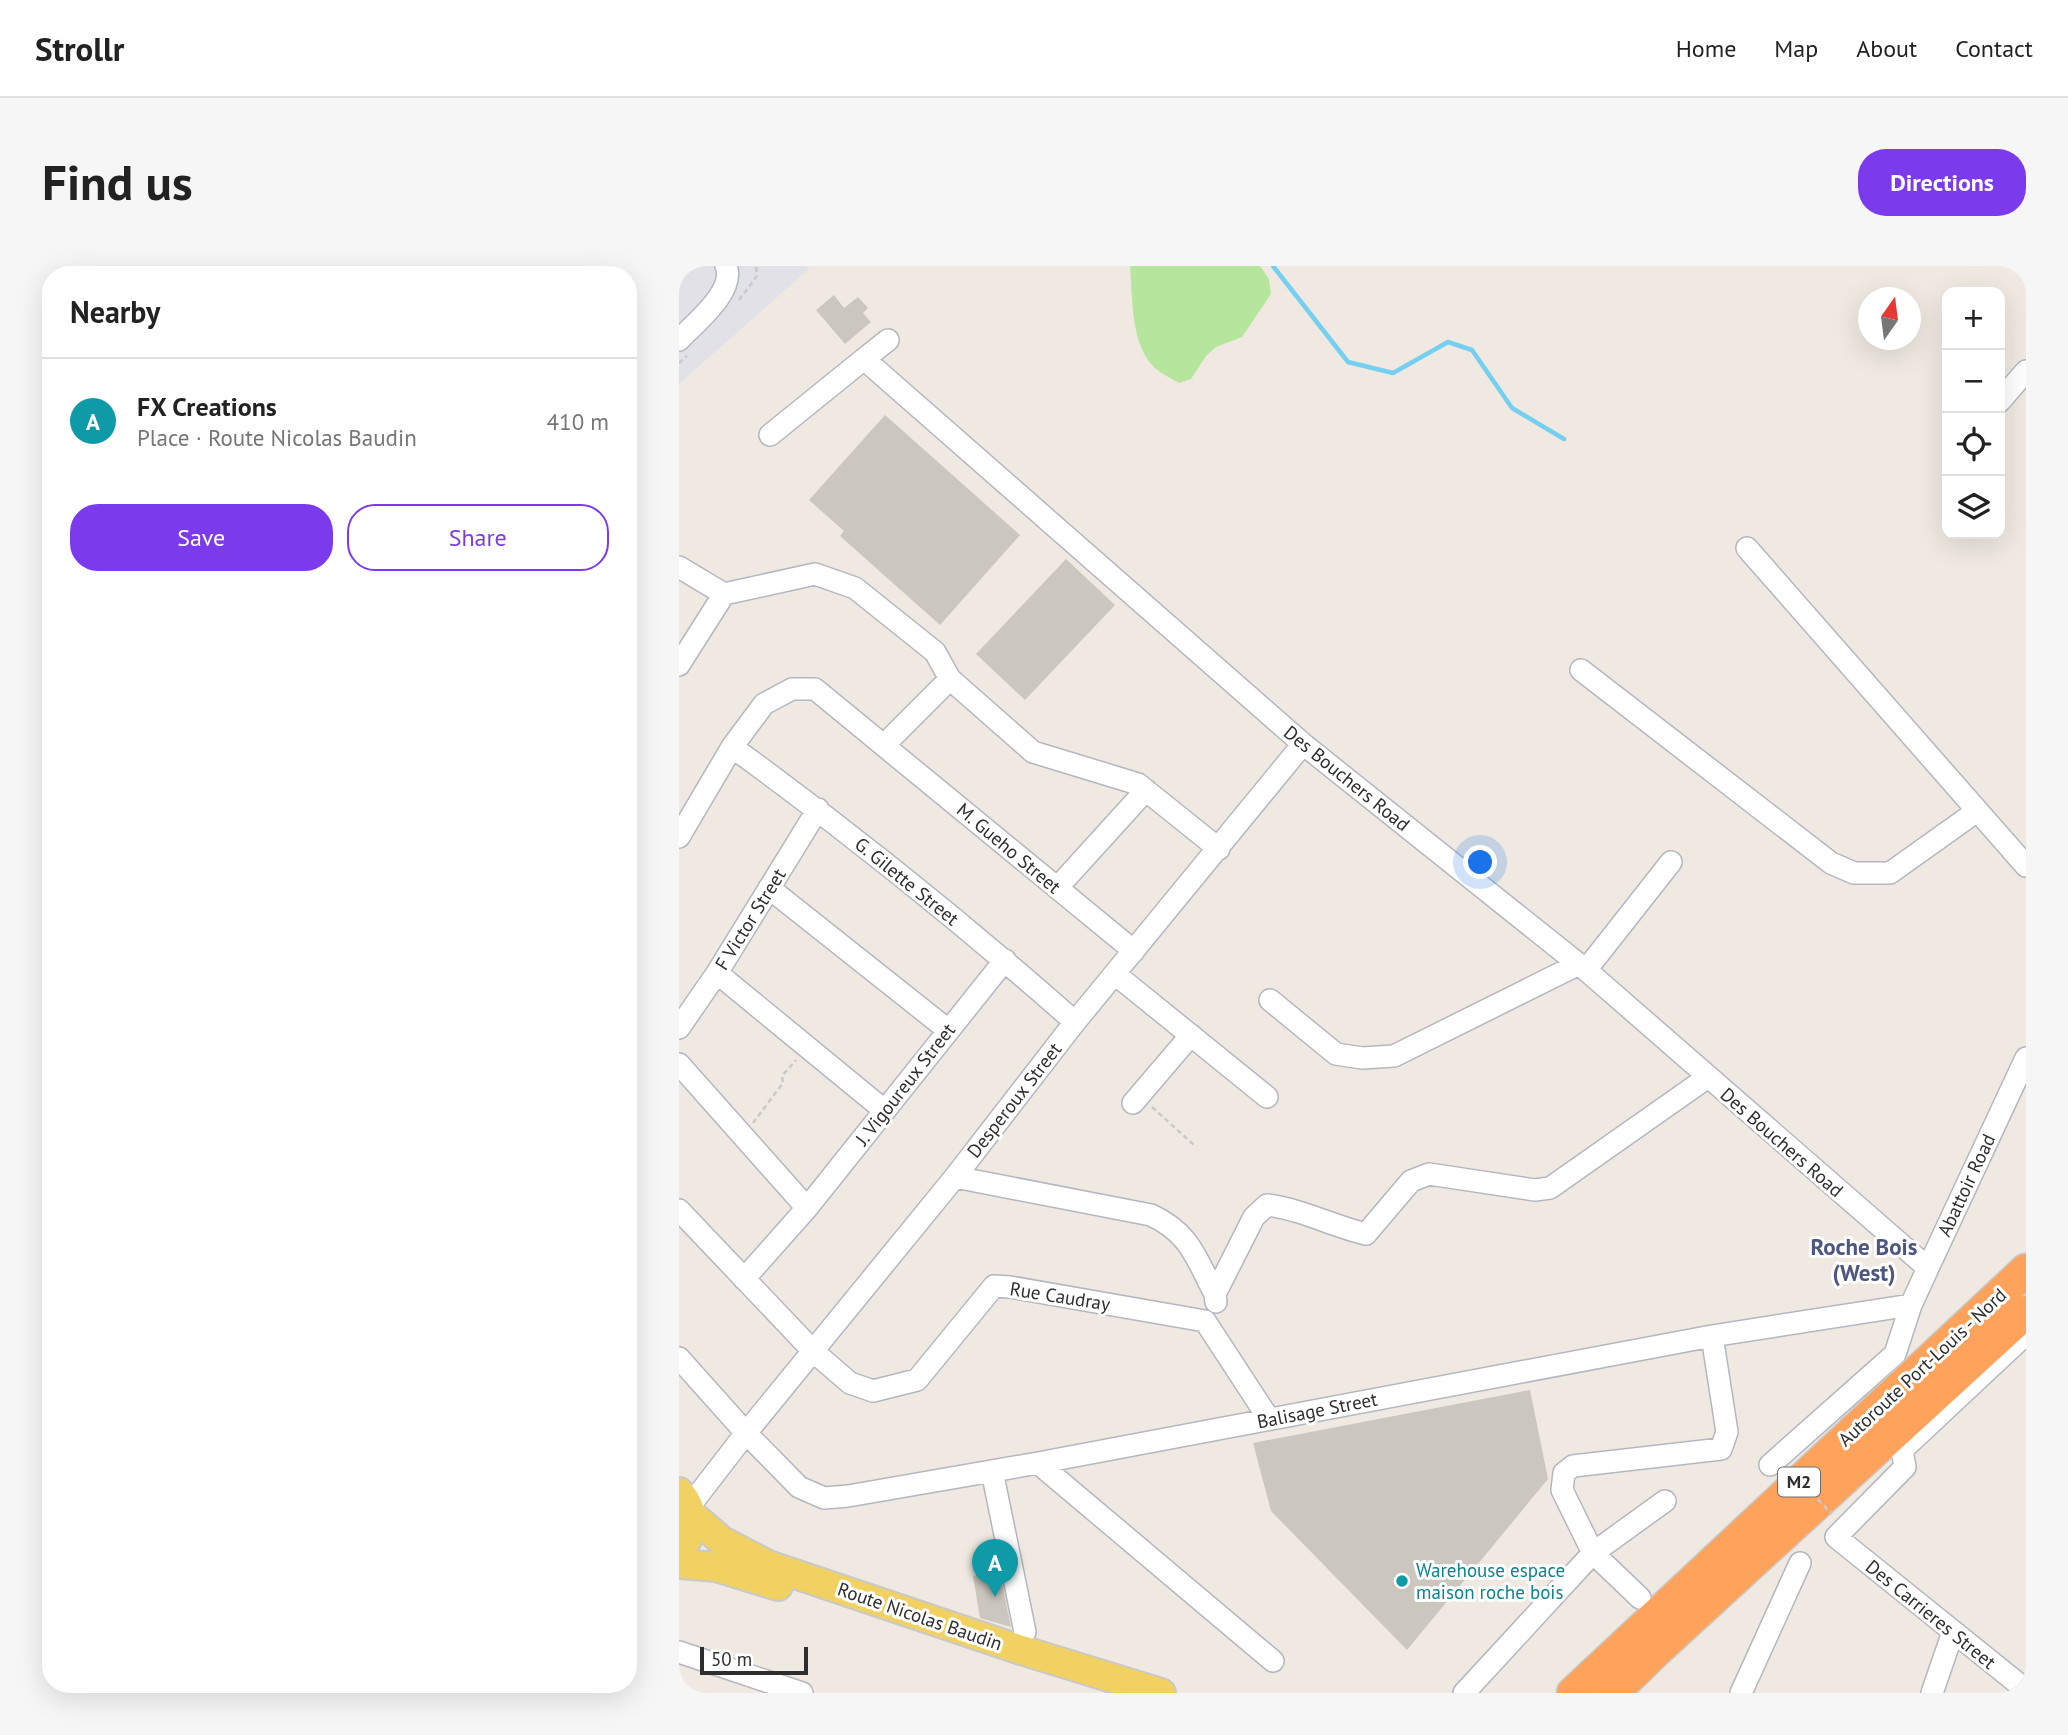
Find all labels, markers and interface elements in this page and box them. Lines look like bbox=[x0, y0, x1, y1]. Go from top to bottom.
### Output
text: Strollr bbox=[35, 27, 124, 70]
text: Home bbox=[1676, 33, 1736, 64]
text: Map bbox=[1774, 33, 1818, 64]
text: About bbox=[1856, 33, 1917, 64]
text: Contact bbox=[1955, 33, 2033, 64]
button: Directions bbox=[1858, 149, 2026, 216]
text: Find us bbox=[42, 150, 193, 214]
north arrow bbox=[1858, 287, 1921, 350]
map controls bbox=[1942, 287, 2005, 539]
button: + bbox=[1942, 287, 2005, 350]
text: Nearby bbox=[70, 292, 160, 331]
button: − bbox=[1942, 350, 2005, 413]
text: FX Creations bbox=[137, 390, 277, 423]
text: A bbox=[86, 407, 100, 436]
text: 410 m bbox=[547, 407, 609, 436]
button: locate bbox=[1942, 413, 2005, 476]
text: Place · Route Nicolas Baudin bbox=[137, 423, 417, 452]
button: layers bbox=[1942, 476, 2005, 539]
button: Save bbox=[70, 504, 333, 571]
button: Share bbox=[347, 504, 609, 571]
street label: Des Bouchers Road bbox=[1279, 720, 1415, 836]
street label: M. Gueho Street bbox=[952, 798, 1066, 899]
street label: G. Gilette Street bbox=[850, 832, 964, 931]
your location bbox=[1463, 845, 1497, 879]
street label: F Victor Street bbox=[709, 863, 791, 974]
street label: J. Vigoureux Street bbox=[849, 1018, 960, 1151]
street label: Desperoux Street bbox=[962, 1037, 1067, 1162]
street label: Des Bouchers Road bbox=[1716, 1082, 1848, 1202]
street label: Abattoir Road bbox=[1932, 1130, 2000, 1240]
district label: Roche Bois (West) bbox=[1811, 1232, 1918, 1287]
street label: Rue Caudray bbox=[1008, 1276, 1112, 1316]
street label: Autoroute Port-Louis - Nord bbox=[1833, 1283, 2011, 1451]
street label: Balisage Street bbox=[1255, 1386, 1380, 1433]
road number: M2 bbox=[1778, 1468, 1820, 1497]
pin: A bbox=[972, 1539, 1018, 1597]
street label: Des Carrieres Street bbox=[1861, 1554, 2001, 1674]
place label: Warehouse espace maison roche bois bbox=[1416, 1558, 1565, 1604]
marker: Warehouse espace maison roche bois bbox=[1394, 1573, 1410, 1589]
street label: Route Nicolas Baudin bbox=[835, 1577, 1005, 1655]
scale bar bbox=[700, 1644, 809, 1676]
text: 50 m bbox=[711, 1647, 752, 1671]

